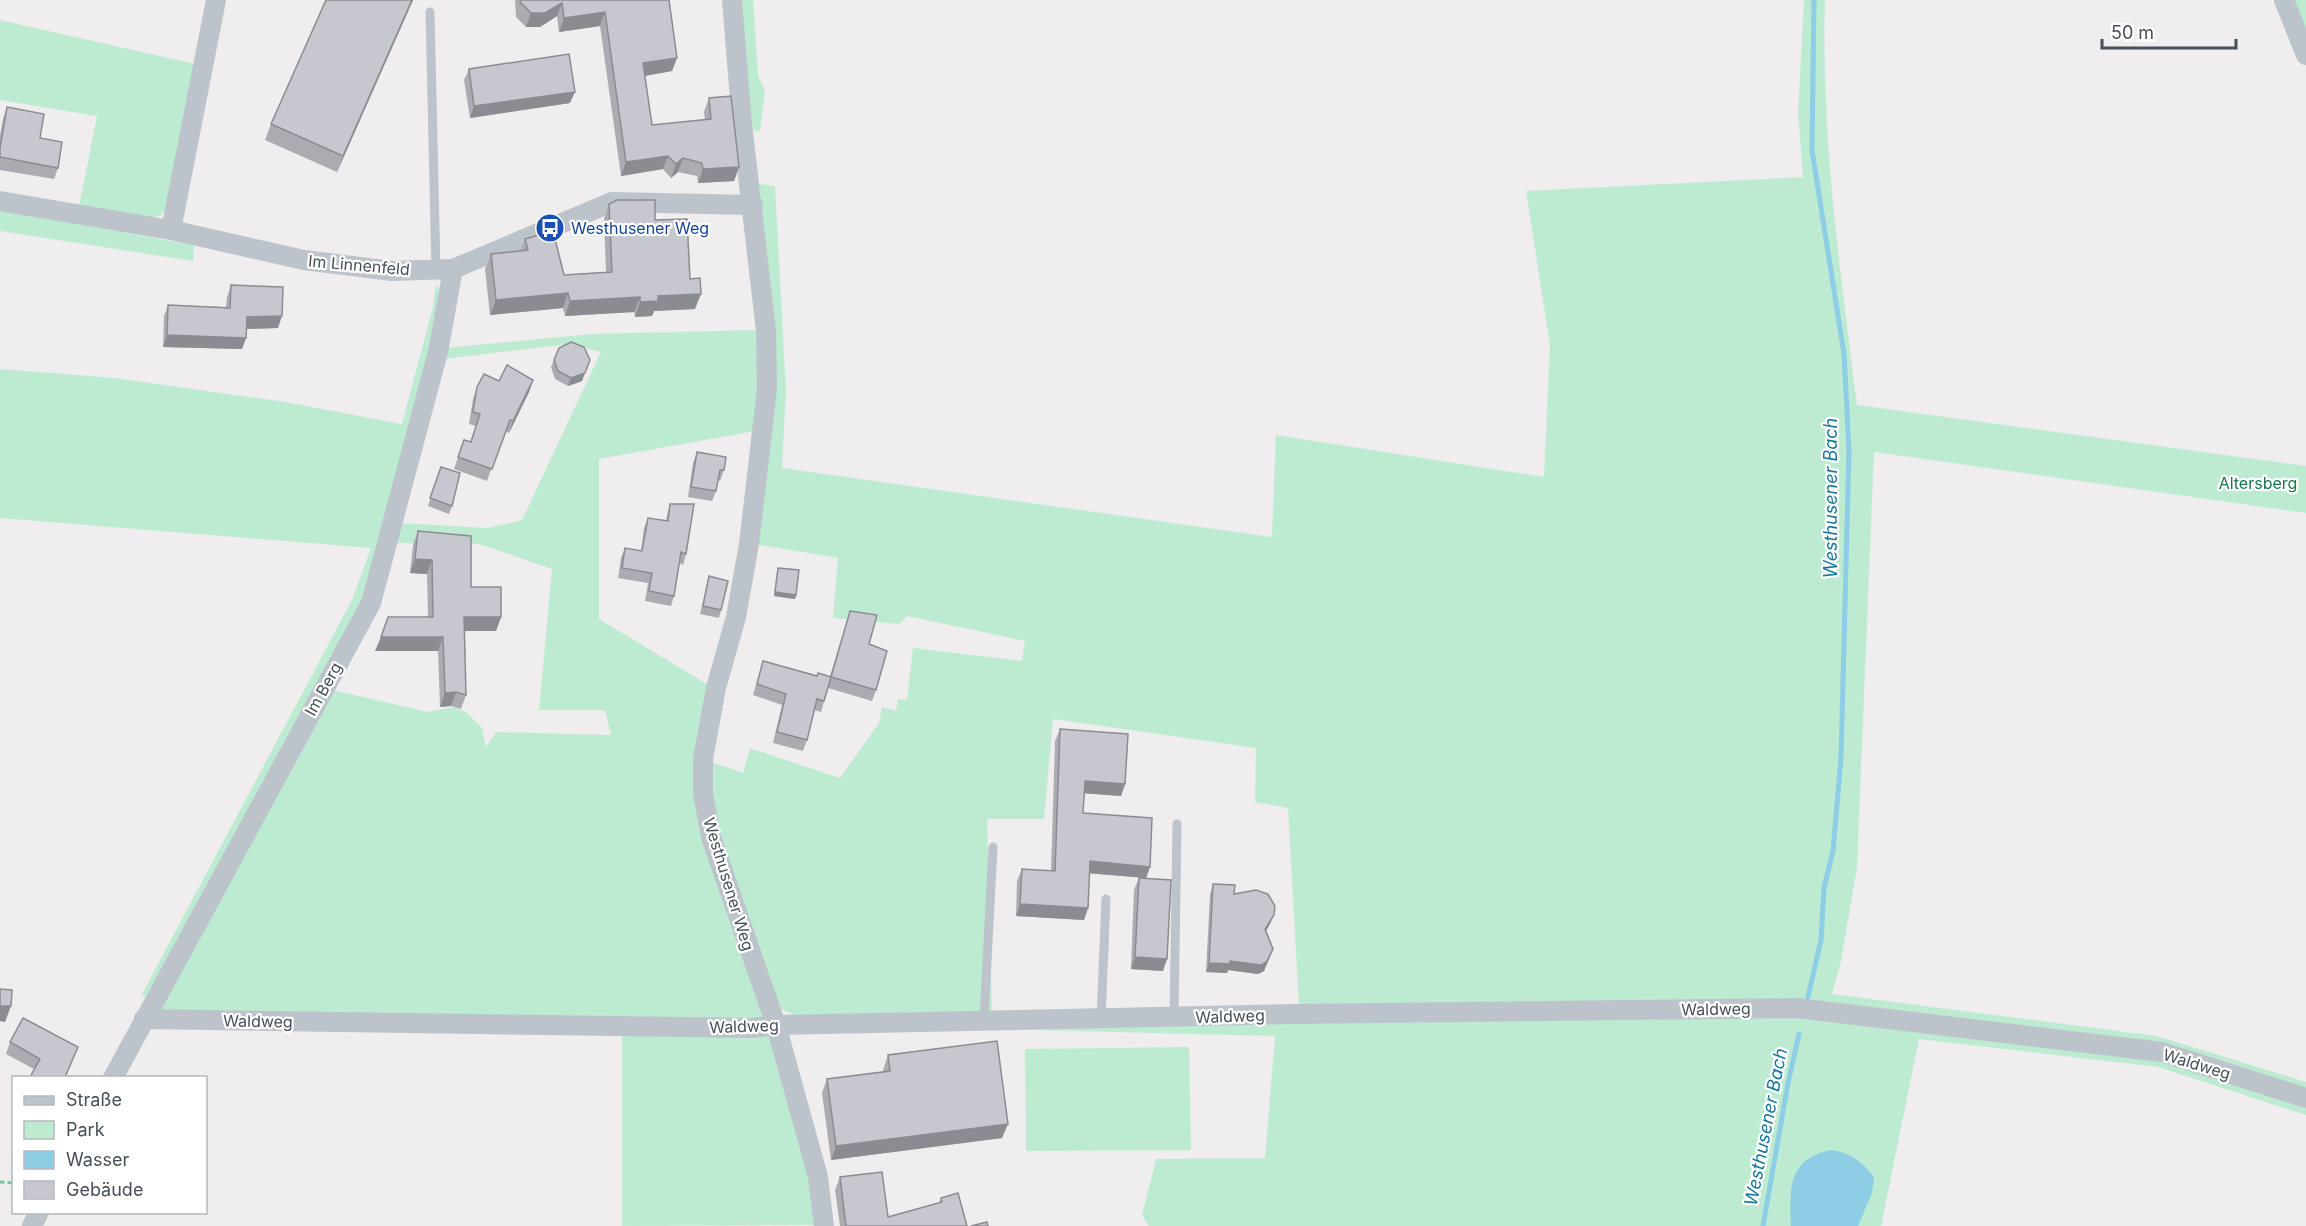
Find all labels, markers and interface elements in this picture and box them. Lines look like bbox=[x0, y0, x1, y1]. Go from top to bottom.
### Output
scale bar bbox=[2102, 12, 2236, 50]
text: 50 m bbox=[2111, 22, 2154, 43]
bus stop icon: Westhusener Weg bbox=[534, 212, 566, 244]
place label: Westhusener Weg bbox=[571, 218, 709, 238]
street label: Im Linnenfeld bbox=[307, 251, 411, 279]
water label: Westhusener Bach bbox=[1820, 418, 1841, 578]
park label: Altersberg bbox=[2219, 473, 2297, 493]
street label: Im Berg bbox=[300, 659, 346, 719]
street label: Westhusener Weg bbox=[699, 815, 759, 953]
street label: Waldweg bbox=[1681, 998, 1751, 1020]
street label: Waldweg bbox=[1195, 1005, 1265, 1027]
street label: Waldweg bbox=[223, 1010, 293, 1032]
street label: Waldweg bbox=[709, 1015, 779, 1037]
street label: Waldweg bbox=[2161, 1044, 2233, 1084]
water label: Westhusener Bach bbox=[1740, 1046, 1791, 1208]
legend bbox=[12, 1076, 207, 1214]
text: Straße bbox=[66, 1089, 122, 1110]
text: Park bbox=[66, 1119, 105, 1140]
text: Wasser bbox=[66, 1149, 129, 1170]
text: Gebäude bbox=[66, 1179, 143, 1200]

